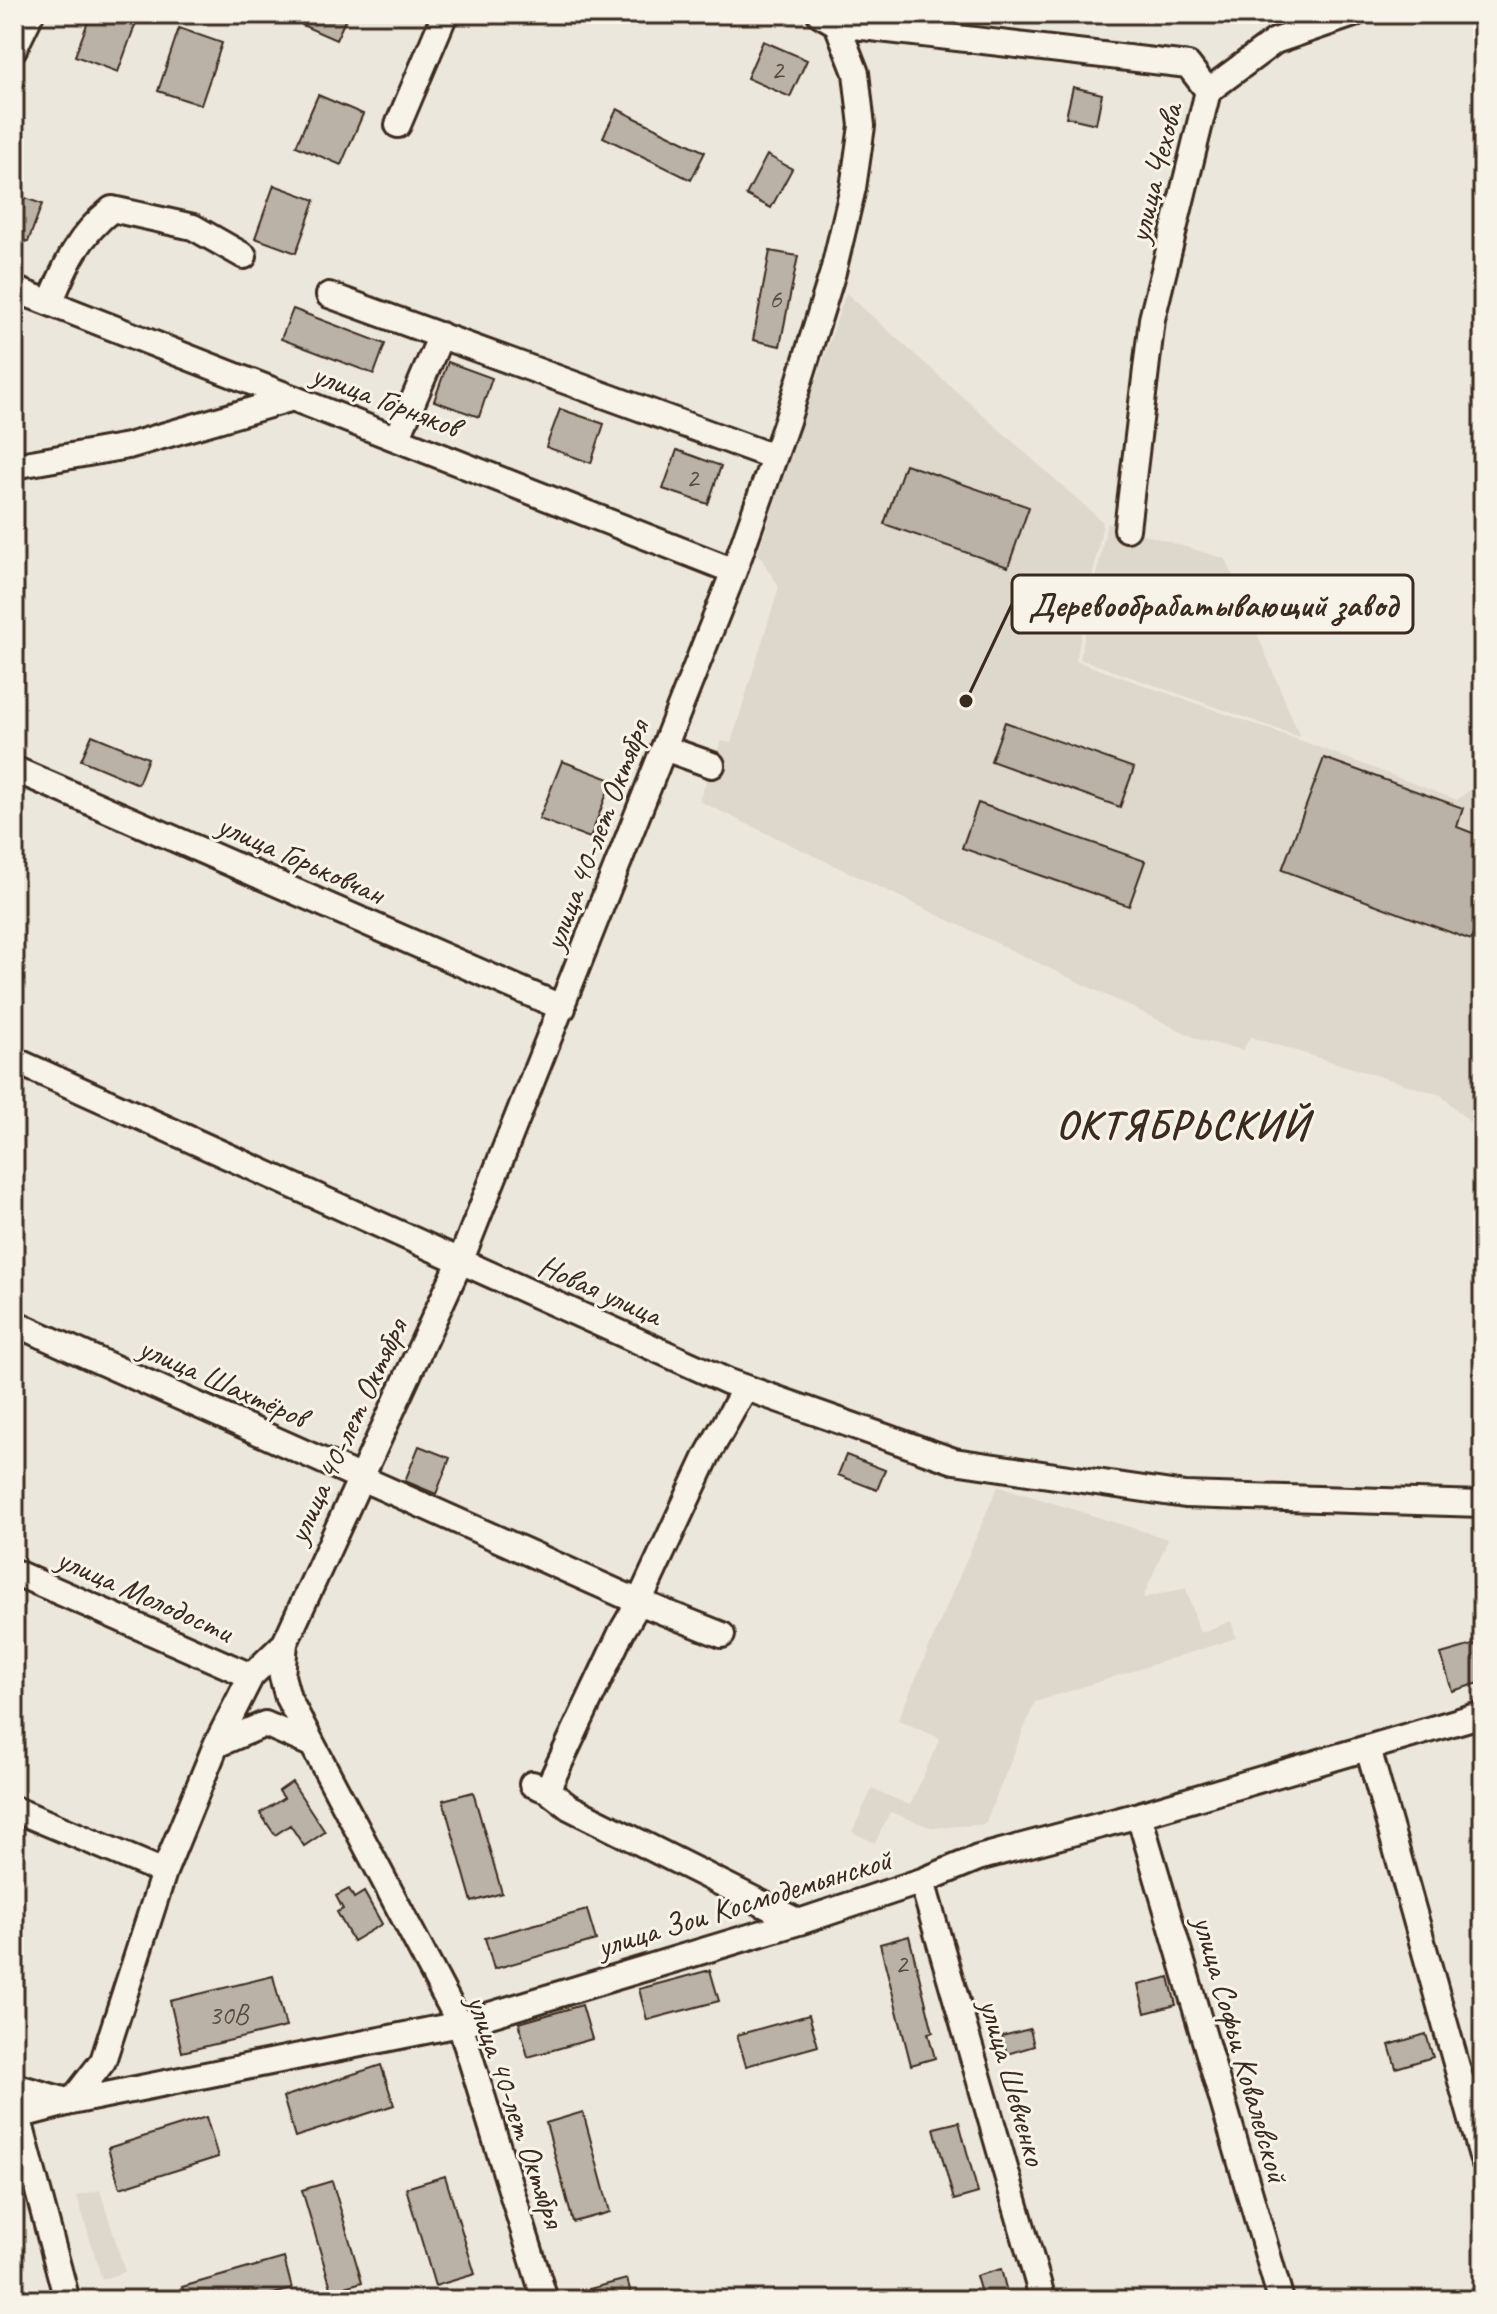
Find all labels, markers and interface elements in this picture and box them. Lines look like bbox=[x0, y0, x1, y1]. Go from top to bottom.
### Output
house number: 2 bbox=[771, 52, 786, 87]
street label: улица Чехова bbox=[1118, 97, 1193, 249]
house number: 6 bbox=[769, 281, 783, 316]
street label: улица Горняков bbox=[305, 352, 471, 449]
house number: 2 bbox=[686, 460, 701, 495]
callout: Деревообрабатывающий завод bbox=[1012, 575, 1413, 633]
text: Деревообрабатывающий завод bbox=[1028, 583, 1400, 627]
street label: улица 40-лет Октября bbox=[533, 712, 659, 958]
street label: улица Горьковчан bbox=[209, 803, 393, 915]
district label: ОКТЯБРЬСКИЙ bbox=[1056, 1100, 1314, 1150]
street label: Новая улица bbox=[532, 1245, 671, 1337]
street label: улица 40-лет Октября bbox=[276, 1310, 418, 1552]
street label: улица Шахтёров bbox=[131, 1326, 319, 1440]
street label: улица Молодости bbox=[49, 1537, 241, 1653]
street label: улица Зои Космодемьянской bbox=[590, 1838, 898, 1968]
street label: улица Софьи Ковалевской bbox=[1183, 1909, 1299, 2189]
house number: 2 bbox=[895, 1946, 910, 1981]
street label: улица 40-лет Октября bbox=[456, 1988, 576, 2234]
street label: улица Шевченко bbox=[969, 1992, 1057, 2171]
house number: 30В bbox=[208, 1997, 250, 2032]

